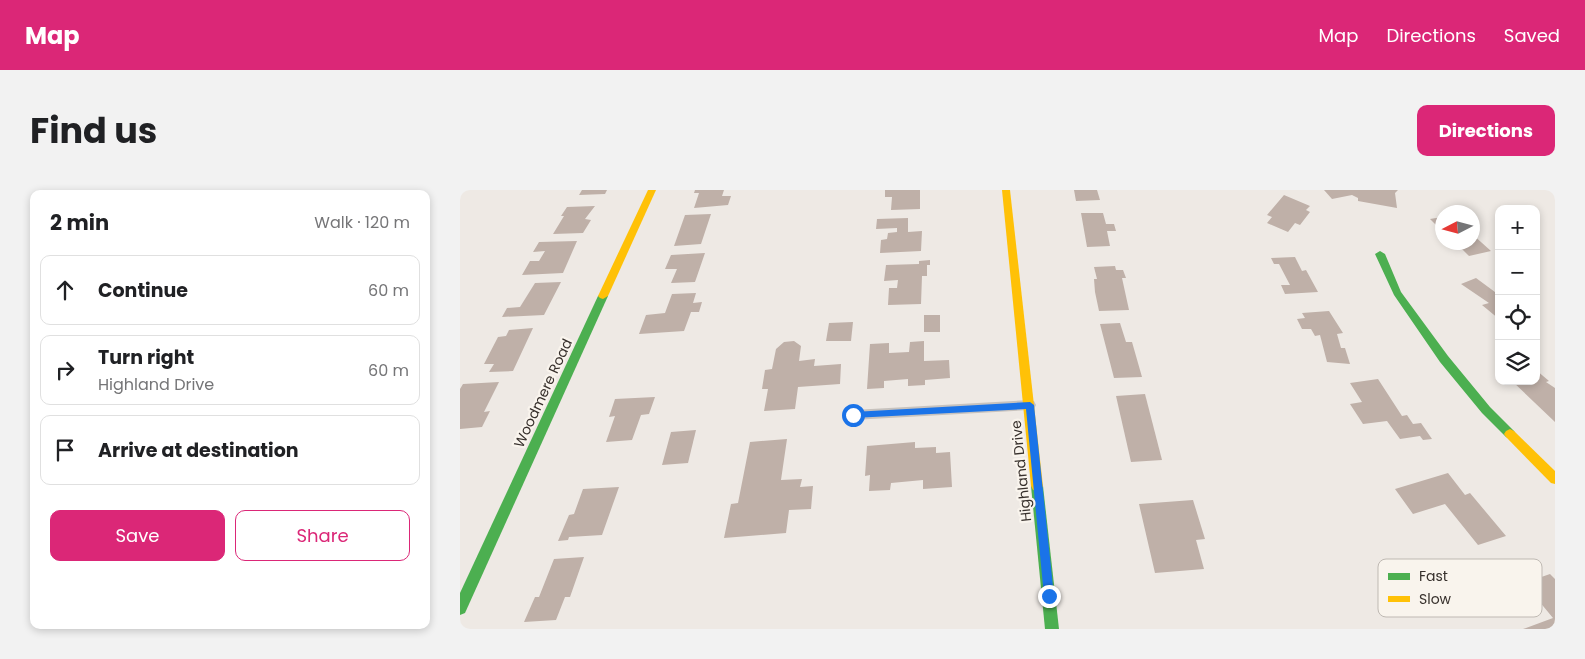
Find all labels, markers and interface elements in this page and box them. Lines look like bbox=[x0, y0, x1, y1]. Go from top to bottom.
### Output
text: Map bbox=[25, 19, 80, 52]
text: Map bbox=[1319, 23, 1358, 48]
text: Directions bbox=[1386, 23, 1476, 48]
text: Saved bbox=[1504, 23, 1560, 48]
button: Directions bbox=[1417, 105, 1555, 156]
text: Find us bbox=[30, 106, 157, 155]
north arrow bbox=[1435, 205, 1480, 250]
map controls bbox=[1495, 205, 1540, 385]
button: + bbox=[1495, 205, 1540, 250]
text: 2 min bbox=[50, 208, 109, 237]
text: Walk · 120 m bbox=[314, 211, 410, 234]
button: − bbox=[1495, 250, 1540, 295]
icon: ahead bbox=[51, 276, 79, 304]
text: Continue bbox=[98, 277, 188, 304]
text: 60 m bbox=[368, 279, 409, 302]
button: locate bbox=[1495, 295, 1540, 340]
street label: Woodmere Road bbox=[509, 335, 577, 451]
button: layers bbox=[1495, 340, 1540, 385]
text: Turn right bbox=[98, 344, 194, 371]
icon: right bbox=[51, 356, 79, 384]
text: 60 m bbox=[368, 359, 409, 382]
text: Highland Drive bbox=[98, 373, 214, 396]
route start bbox=[842, 404, 865, 427]
street label: Highland Drive bbox=[1006, 419, 1036, 523]
icon: arrive bbox=[51, 436, 79, 464]
text: Arrive at destination bbox=[98, 437, 299, 464]
button: Save bbox=[50, 510, 225, 561]
button: Share bbox=[235, 510, 410, 561]
legend bbox=[1378, 559, 1542, 617]
text: Fast bbox=[1419, 566, 1448, 586]
route end bbox=[1038, 585, 1061, 608]
text: Slow bbox=[1419, 589, 1452, 609]

